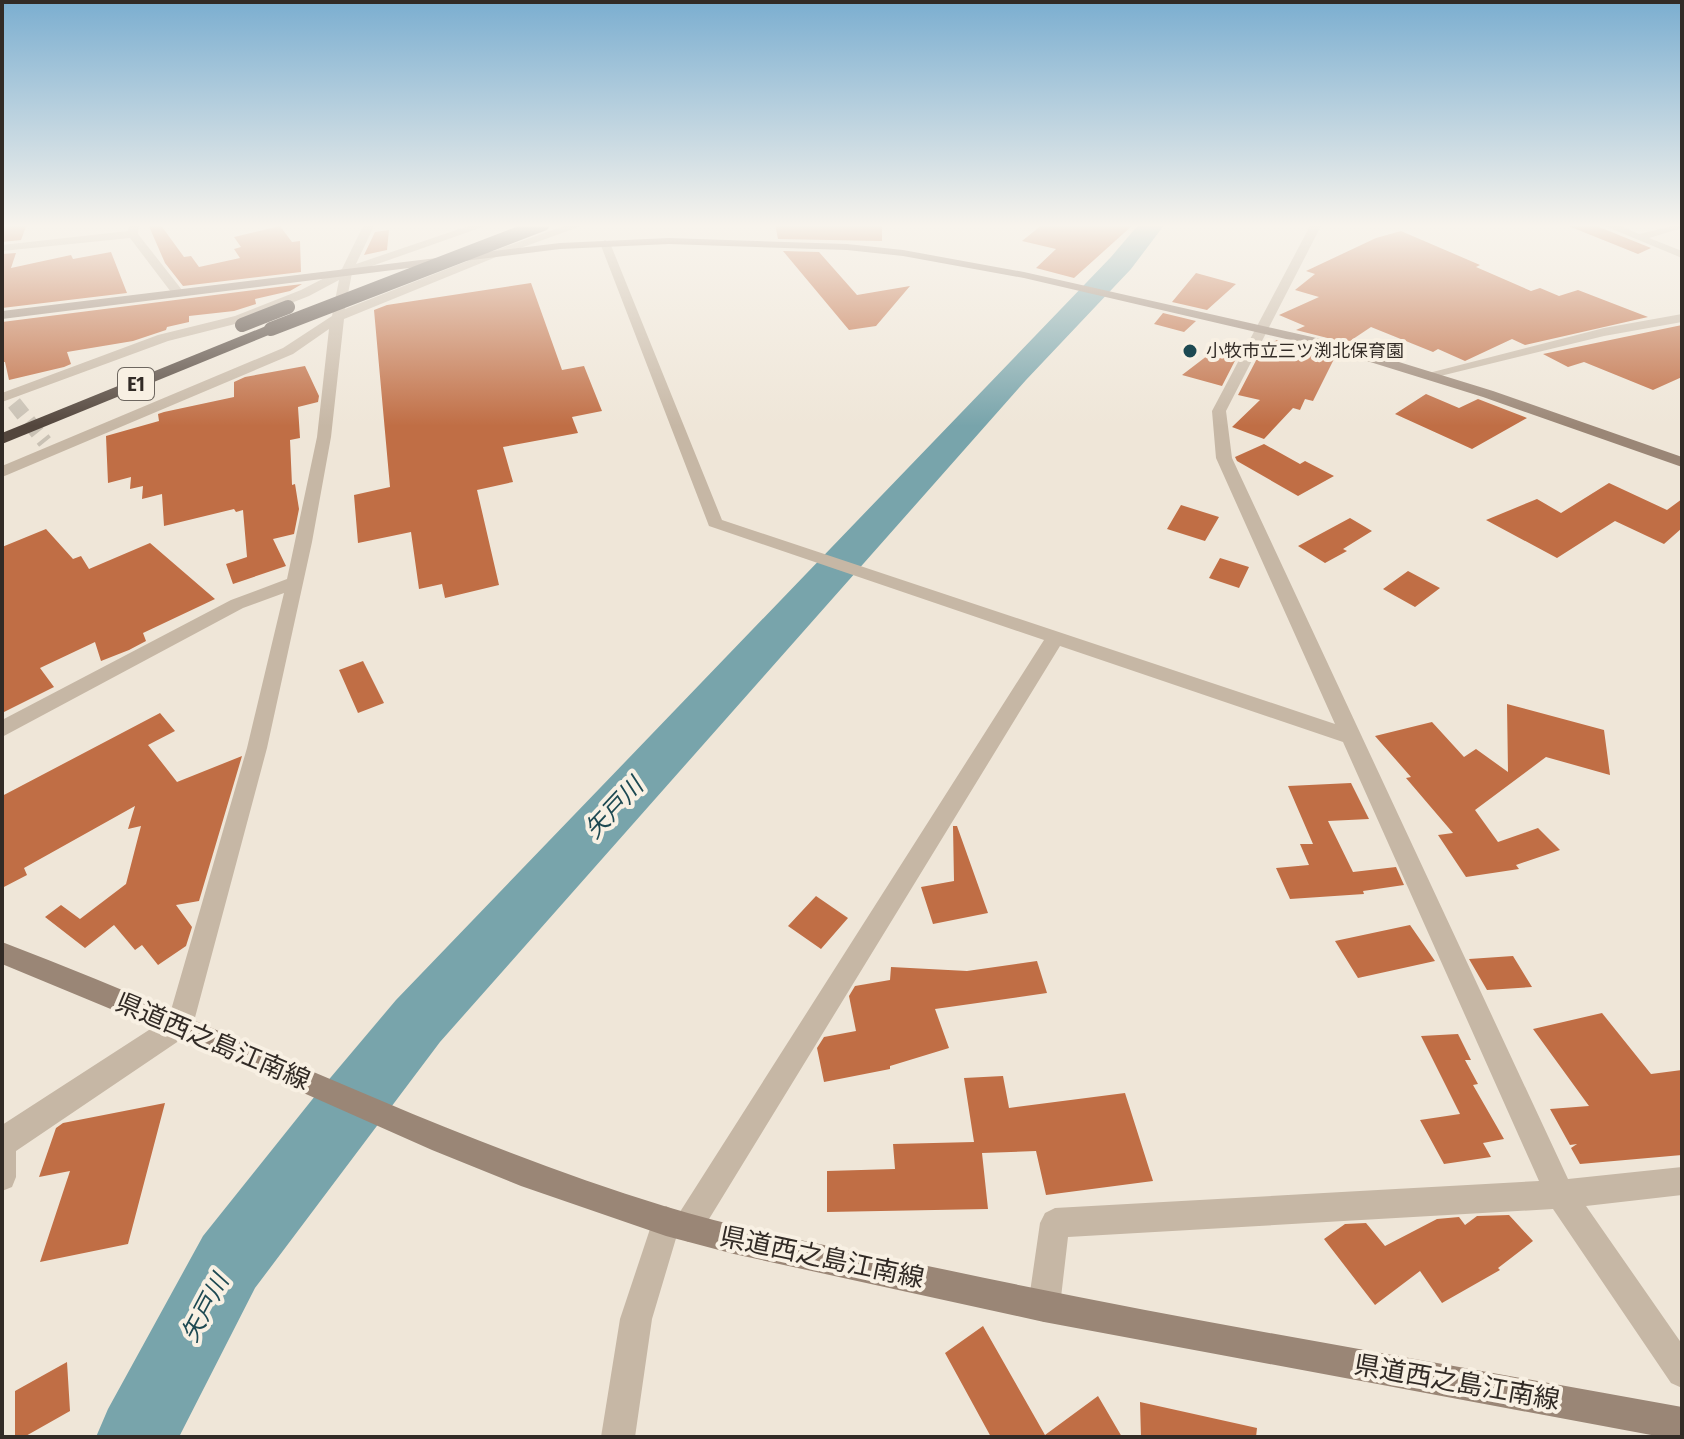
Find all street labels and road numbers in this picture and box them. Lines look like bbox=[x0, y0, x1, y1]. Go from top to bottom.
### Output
road number: E1 bbox=[118, 368, 154, 400]
street label: 県道西之島江南線 bbox=[111, 987, 315, 1096]
street label: 県道西之島江南線 bbox=[717, 1221, 927, 1294]
street label: 県道西之島江南線 bbox=[1352, 1349, 1562, 1416]

